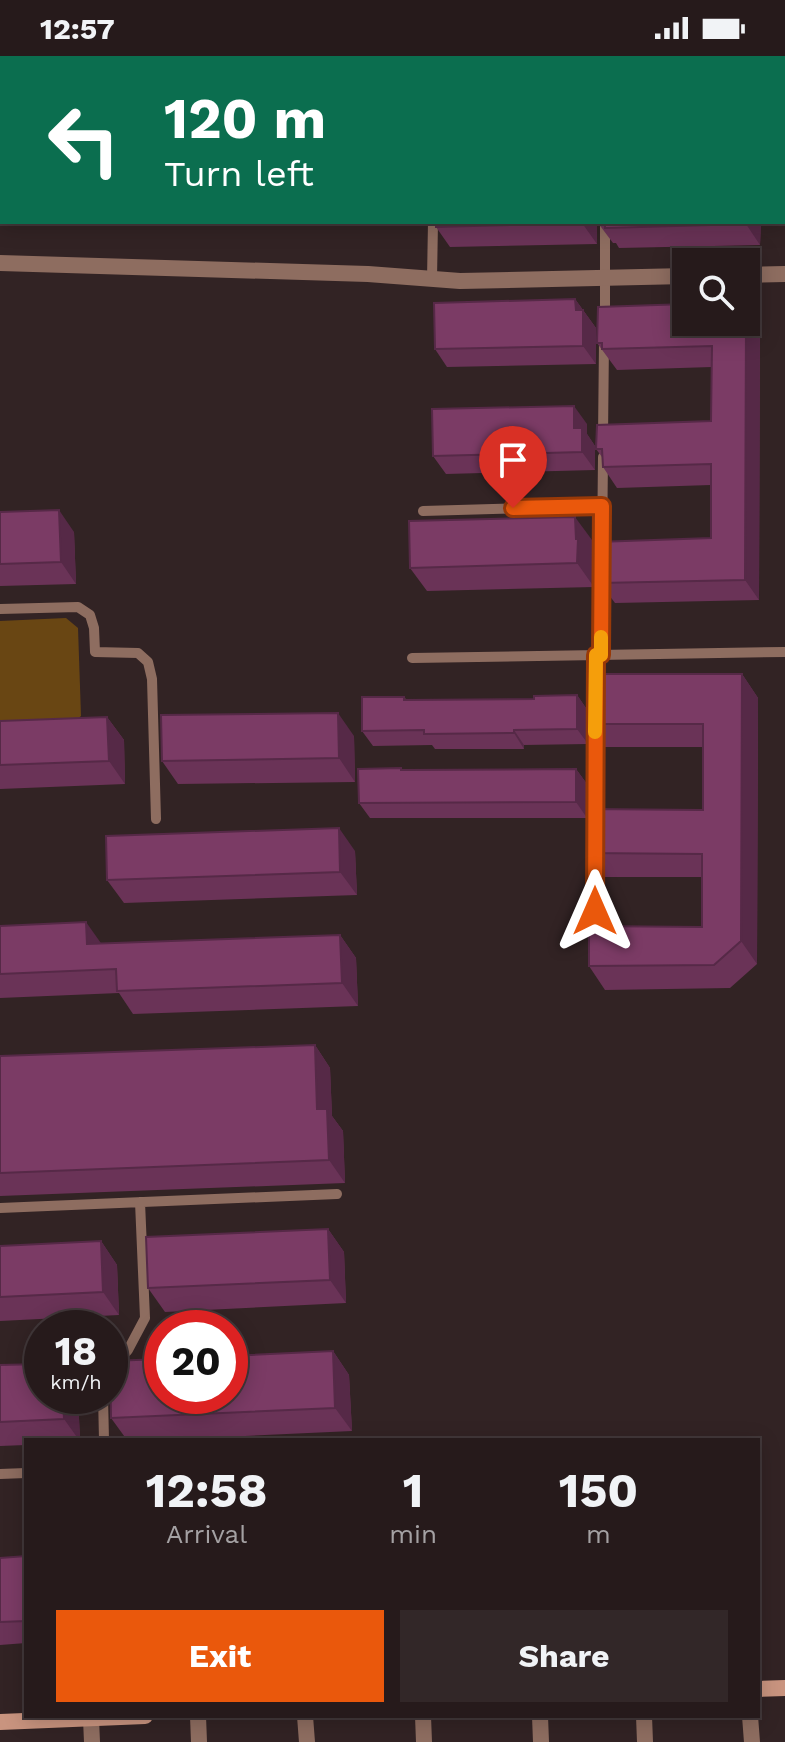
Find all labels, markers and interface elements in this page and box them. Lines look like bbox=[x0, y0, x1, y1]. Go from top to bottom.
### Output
text: 12:57 bbox=[40, 11, 115, 46]
text: 120 m bbox=[164, 86, 326, 152]
icon: left bbox=[32, 88, 136, 192]
text: Turn left bbox=[164, 153, 314, 195]
map controls bbox=[672, 248, 760, 336]
button: search bbox=[672, 248, 760, 336]
pin bbox=[479, 426, 547, 508]
icon: arrive bbox=[491, 438, 535, 482]
position arrow bbox=[553, 869, 637, 953]
speed limit sign: 20 bbox=[144, 1310, 248, 1414]
text: 18 bbox=[55, 1328, 97, 1375]
text: km/h bbox=[50, 1370, 102, 1394]
text: 12:58 bbox=[146, 1462, 268, 1519]
text: 1 bbox=[403, 1462, 423, 1519]
text: 150 bbox=[559, 1462, 638, 1519]
text: Arrival bbox=[166, 1519, 247, 1549]
text: min bbox=[389, 1519, 437, 1549]
text: m bbox=[586, 1519, 611, 1549]
button: Exit bbox=[56, 1610, 384, 1702]
button: Share bbox=[400, 1610, 728, 1702]

